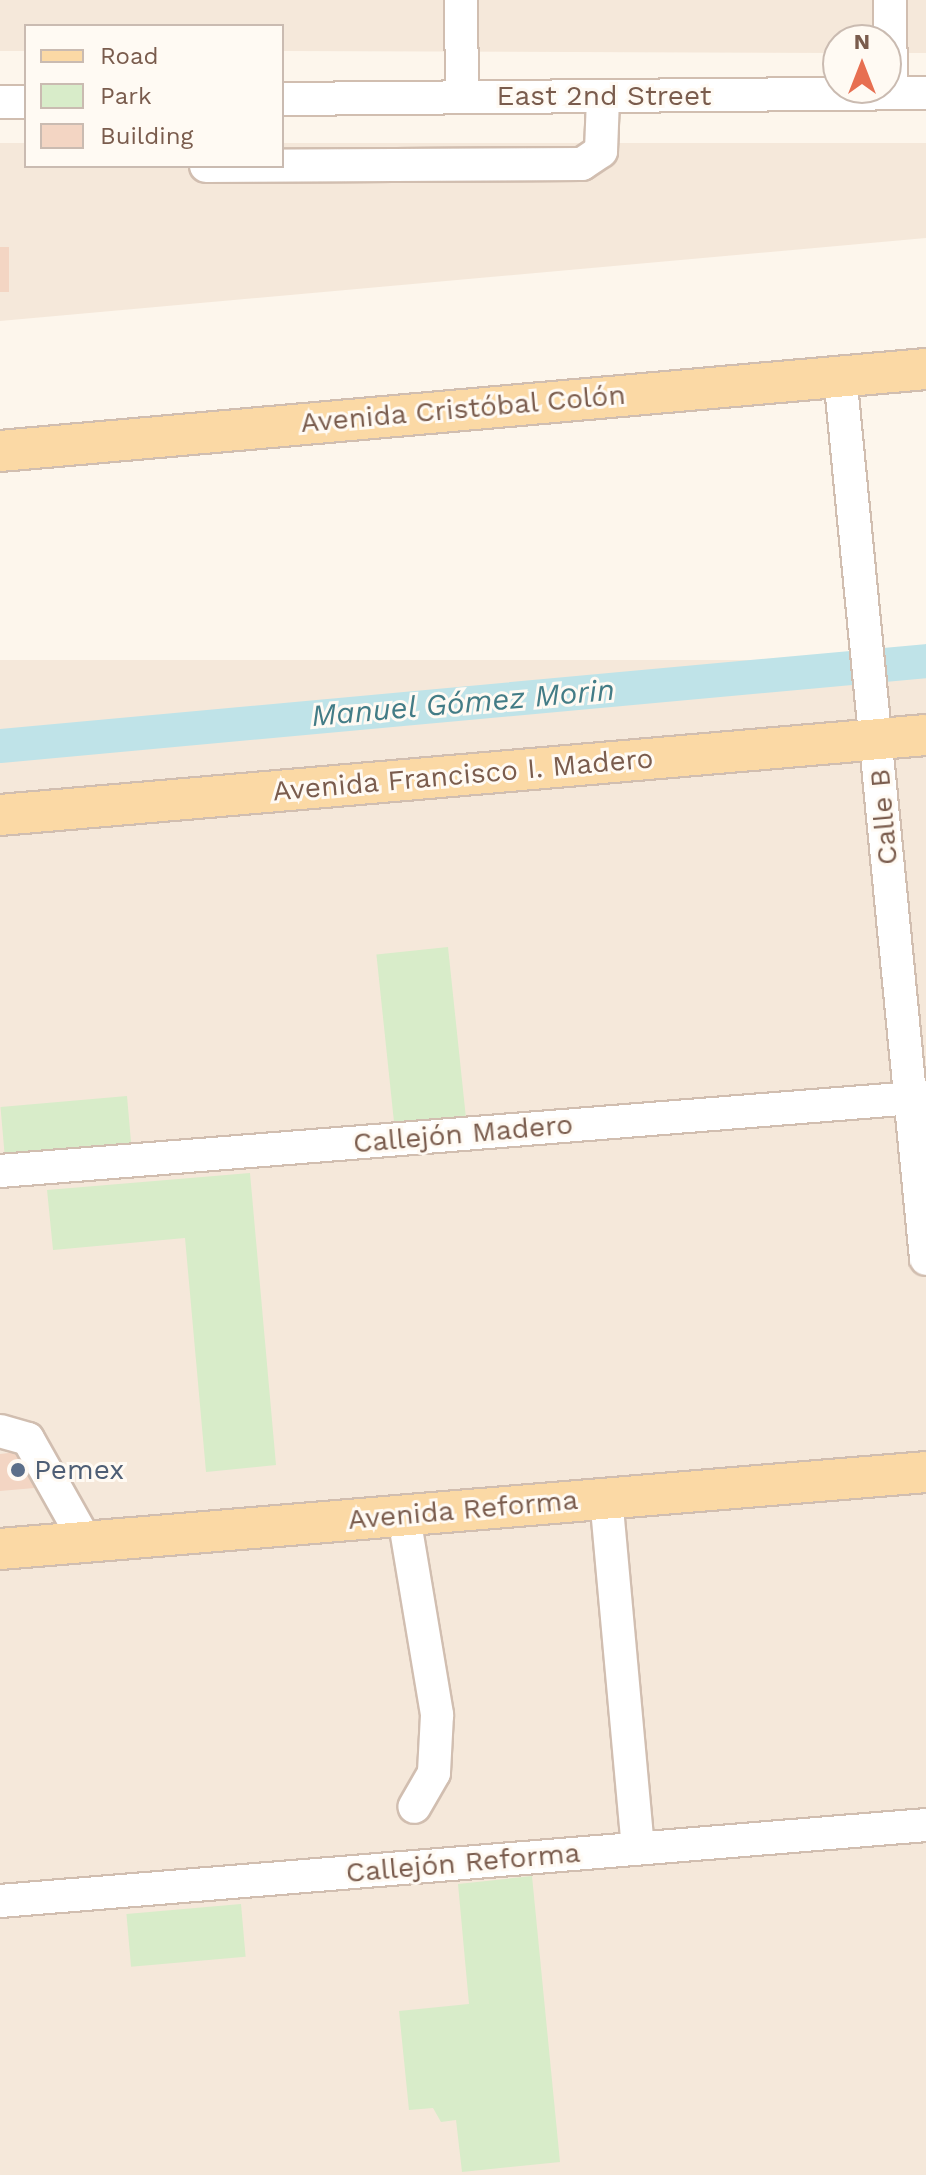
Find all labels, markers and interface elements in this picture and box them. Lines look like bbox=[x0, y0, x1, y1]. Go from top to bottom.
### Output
legend bbox=[24, 24, 284, 168]
north arrow bbox=[822, 24, 902, 104]
text: N bbox=[854, 29, 870, 54]
text: Road bbox=[100, 42, 159, 70]
street label: East 2nd Street bbox=[497, 79, 711, 113]
text: Park bbox=[100, 82, 152, 110]
text: Building bbox=[100, 122, 193, 150]
street label: Avenida Cristóbal Colón bbox=[298, 378, 628, 440]
water label: Manuel Gómez Morin bbox=[309, 672, 617, 734]
street label: Avenida Francisco I. Madero bbox=[271, 742, 655, 808]
street label: Calle B bbox=[863, 768, 905, 866]
street label: Callejón Madero bbox=[352, 1108, 574, 1160]
place label: Pemex bbox=[34, 1453, 124, 1487]
marker: Pemex bbox=[9, 1461, 27, 1479]
street label: Avenida Reforma bbox=[346, 1483, 580, 1537]
street label: Callejón Reforma bbox=[344, 1836, 582, 1890]

